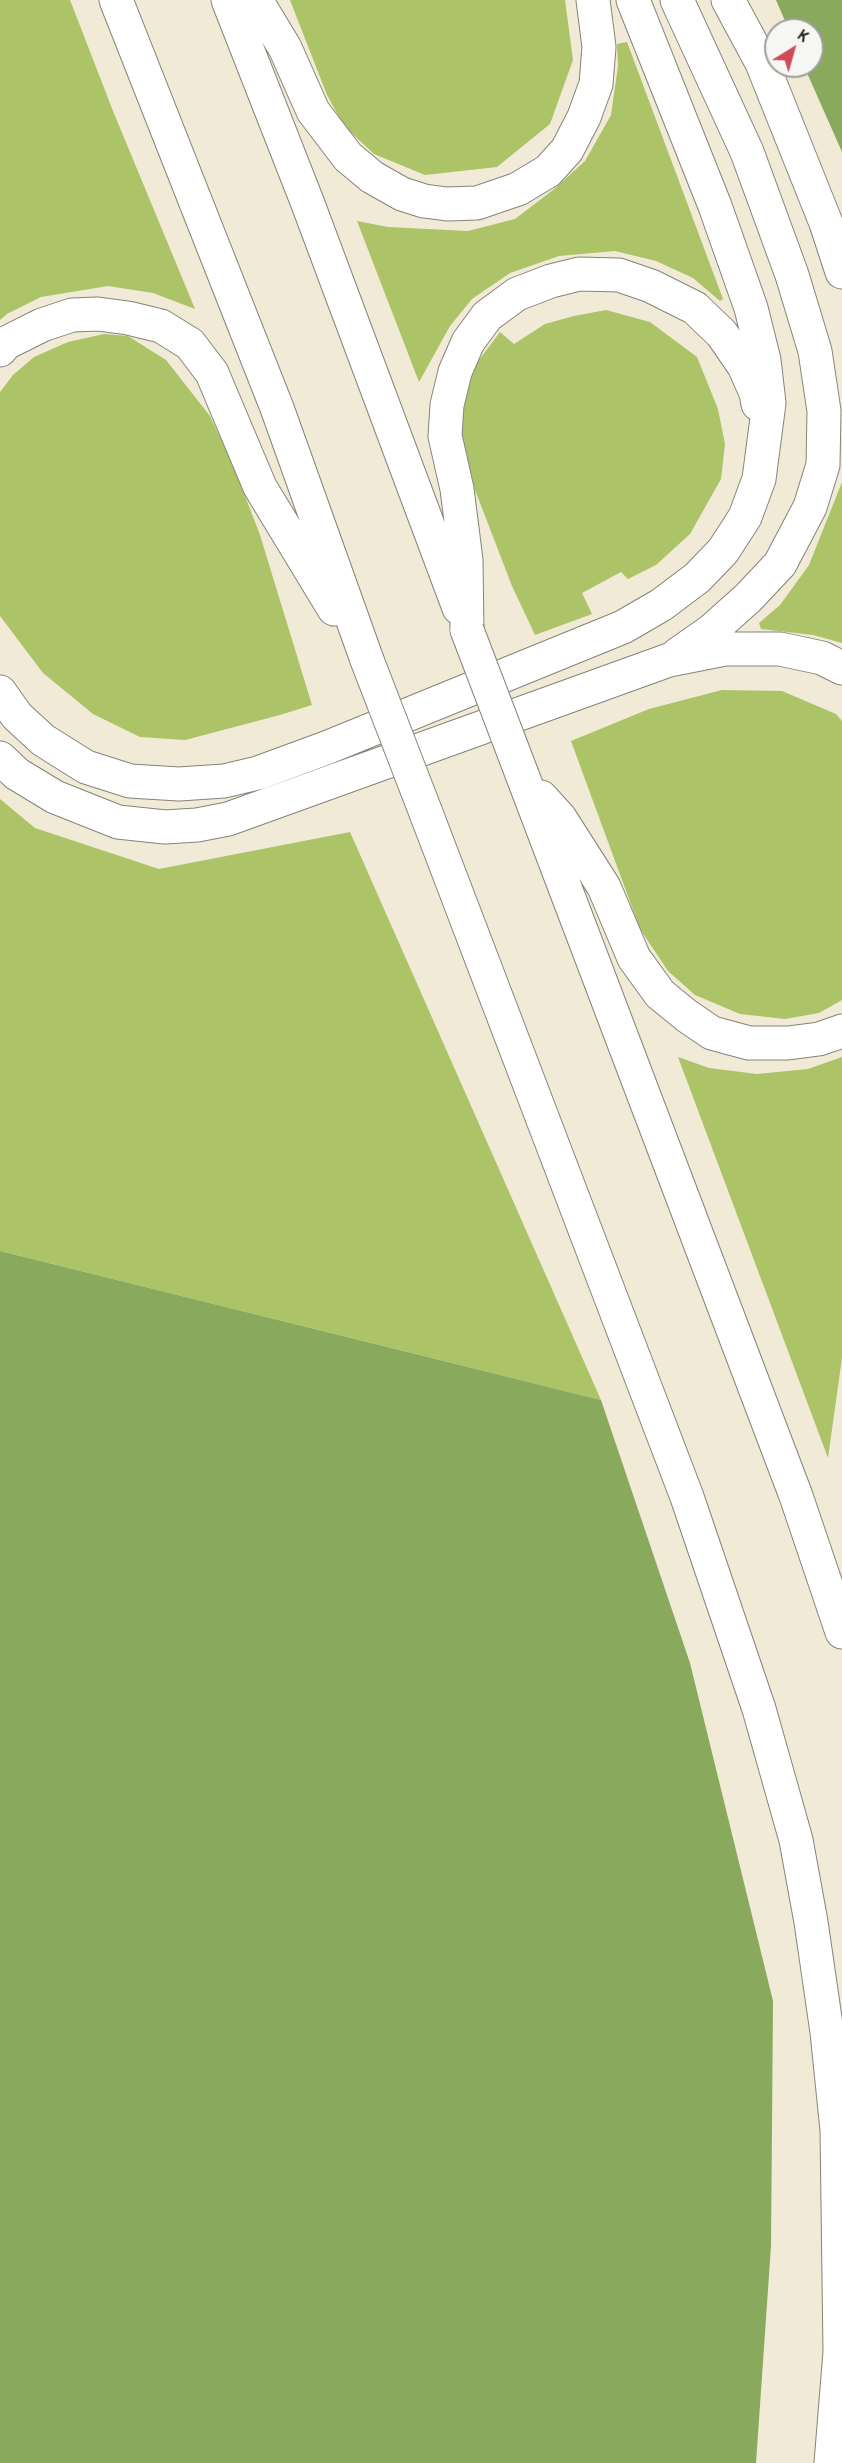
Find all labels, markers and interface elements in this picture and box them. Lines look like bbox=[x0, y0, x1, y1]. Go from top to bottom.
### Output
north arrow bbox=[764, 18, 824, 78]
text: K bbox=[794, 24, 814, 47]

